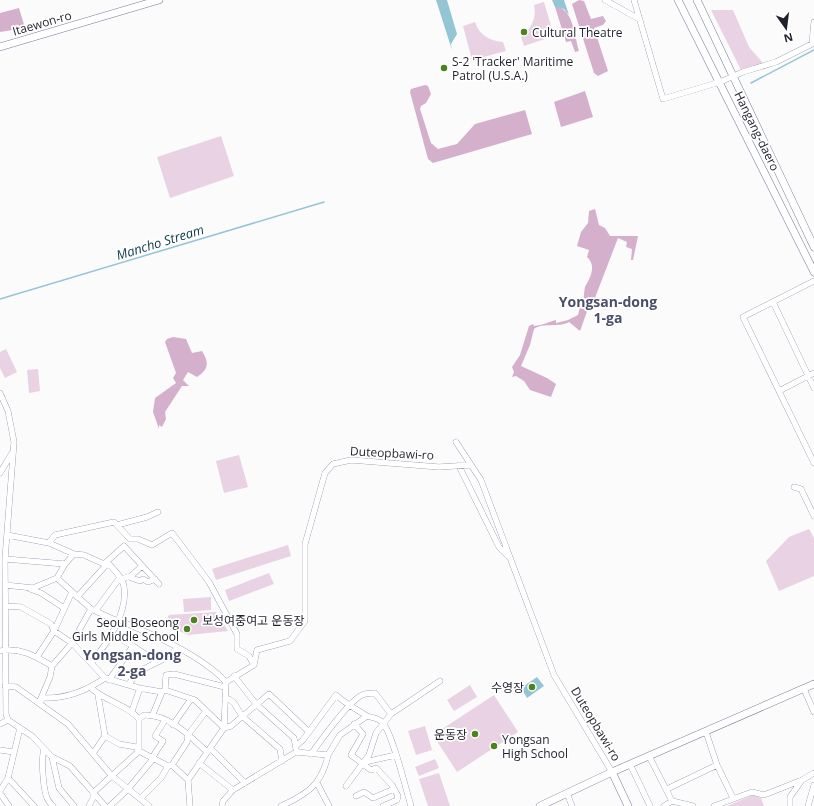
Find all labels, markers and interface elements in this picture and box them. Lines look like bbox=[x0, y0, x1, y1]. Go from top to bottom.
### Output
street label: Itaewon-ro bbox=[10, 6, 74, 40]
north arrow bbox=[766, 8, 806, 48]
place label: Cultural Theatre bbox=[532, 24, 623, 41]
marker: Cultural Theatre bbox=[519, 27, 529, 37]
text: N bbox=[782, 30, 795, 47]
place label: S-2 'Tracker' Maritime Patrol (U.S.A.) bbox=[452, 53, 573, 84]
marker: S-2 'Tracker' Maritime Patrol (U.S.A.) bbox=[439, 63, 449, 73]
street label: Hangang-daero bbox=[730, 88, 784, 174]
water label: Mancho Stream bbox=[114, 220, 206, 264]
district label: Yongsan-dong 1-ga bbox=[559, 292, 657, 327]
street label: Duteopbawi-ro bbox=[350, 442, 434, 464]
place label: 보성여중여고 운동장 bbox=[202, 612, 304, 629]
place label: Seoul Boseong Girls Middle School bbox=[72, 614, 179, 645]
marker: 보성여중여고 운동장 bbox=[189, 615, 199, 625]
marker: Seoul Boseong Girls Middle School bbox=[182, 624, 192, 634]
district label: Yongsan-dong 2-ga bbox=[83, 645, 181, 680]
place label: 수영장 bbox=[491, 679, 524, 696]
marker: 수영장 bbox=[527, 682, 537, 692]
street label: Duteopbawi-ro bbox=[567, 684, 625, 764]
place label: 운동장 bbox=[434, 726, 467, 743]
marker: 운동장 bbox=[470, 729, 480, 739]
place label: Yongsan High School bbox=[502, 731, 568, 762]
marker: Yongsan High School bbox=[489, 741, 499, 751]

